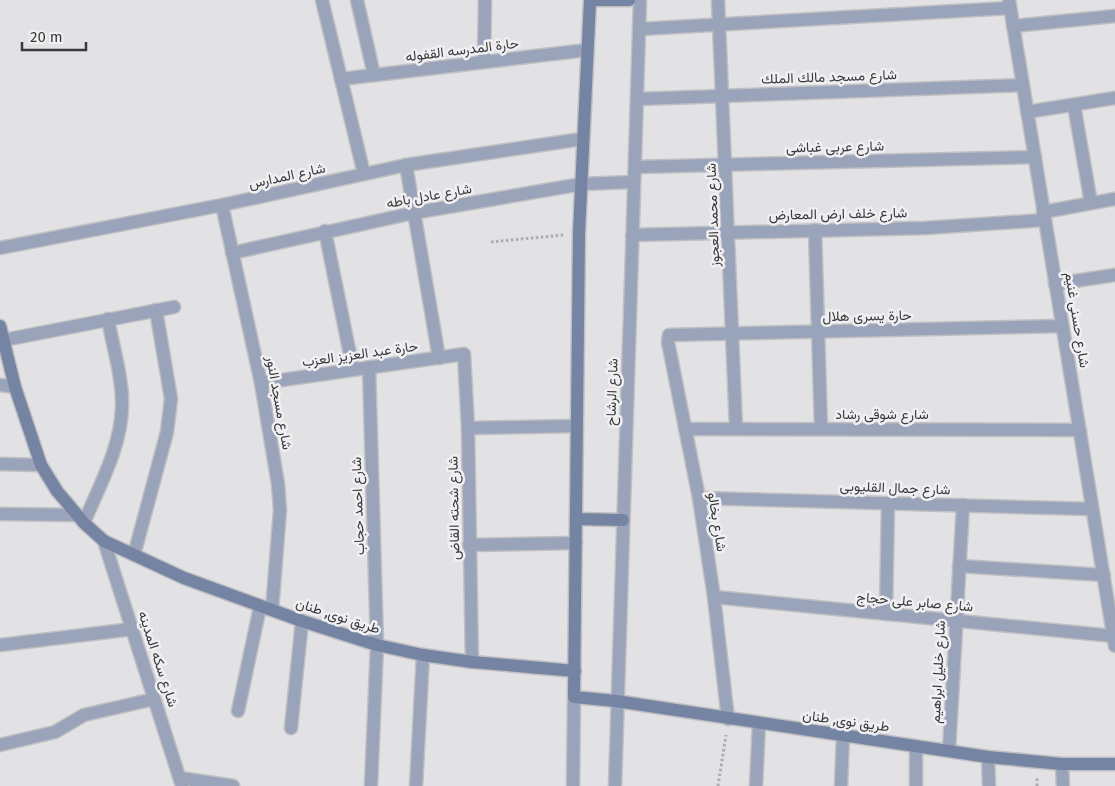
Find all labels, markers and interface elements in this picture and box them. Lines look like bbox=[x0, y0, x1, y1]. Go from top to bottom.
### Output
scale bar bbox=[22, 20, 86, 52]
text: 20 m bbox=[30, 28, 63, 46]
street label: حارة المدرسه القفوله bbox=[404, 35, 520, 65]
street label: شارع مسجد مالك الملك bbox=[761, 66, 897, 90]
street label: شارع عربى غباشى bbox=[786, 138, 884, 158]
street label: شارع المدارس bbox=[247, 160, 327, 194]
street label: شارع محمد العجوز bbox=[703, 163, 725, 268]
street label: شارع عادل باطه bbox=[385, 180, 473, 214]
street label: شارع خلف ارض المعارض bbox=[769, 204, 908, 226]
street label: شارع حسنى غنيم bbox=[1059, 271, 1093, 369]
street label: حارة يسرى هلال bbox=[822, 307, 912, 326]
street label: حارة عبد العزيز العزب bbox=[301, 337, 419, 371]
street label: شارع مسجد النور bbox=[260, 354, 296, 452]
street label: شارع الرشاح bbox=[602, 358, 624, 426]
street label: شارع شوقى رشاد bbox=[835, 406, 929, 425]
street label: شارع احمد حجاب bbox=[348, 456, 370, 556]
street label: شارع شحته القاض bbox=[445, 456, 465, 560]
street label: شارع جمال القليوبى bbox=[839, 478, 951, 500]
street label: شارع بخالو bbox=[702, 491, 730, 553]
street label: شارع صابر على حجاج bbox=[856, 588, 974, 618]
street label: طريق نوى, طنان bbox=[294, 594, 382, 638]
street label: شارع سكه المدينه bbox=[133, 609, 182, 710]
street label: شارع خليل ابراهيم bbox=[927, 620, 951, 724]
street label: طريق نوى, طنان bbox=[801, 706, 891, 736]

